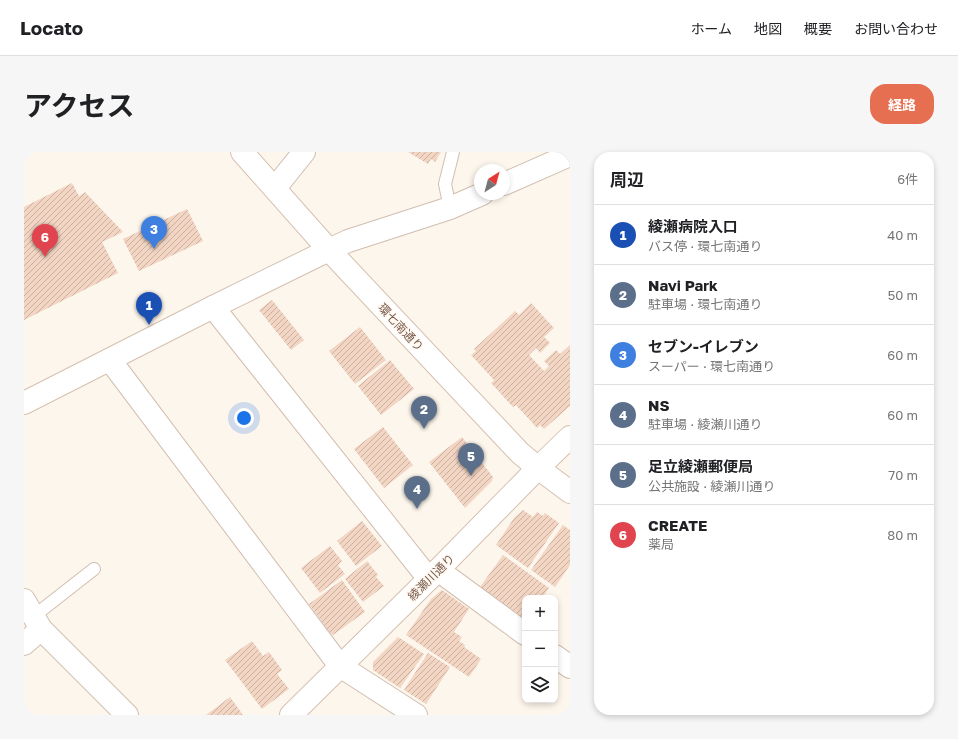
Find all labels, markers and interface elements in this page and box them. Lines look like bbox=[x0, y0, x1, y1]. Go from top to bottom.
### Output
text: Locato bbox=[20, 16, 83, 39]
text: ホーム bbox=[690, 20, 732, 37]
text: 地図 bbox=[754, 20, 782, 37]
text: 概要 bbox=[804, 20, 832, 37]
text: お問い合わせ bbox=[854, 20, 938, 37]
button: 経路 bbox=[870, 84, 934, 124]
text: アクセス bbox=[24, 89, 135, 122]
north arrow bbox=[474, 164, 510, 200]
text: 周辺 bbox=[610, 169, 644, 190]
text: 6件 bbox=[897, 171, 918, 187]
pin: 3 bbox=[141, 216, 167, 249]
text: 綾瀬病院入口 bbox=[648, 217, 738, 235]
pin: 6 bbox=[32, 224, 58, 257]
text: 1 bbox=[620, 227, 626, 243]
text: 40 m bbox=[887, 227, 918, 243]
text: バス停 · 環七南通り bbox=[648, 238, 762, 254]
text: Navi Park bbox=[648, 276, 718, 294]
text: 2 bbox=[619, 287, 627, 303]
text: 50 m bbox=[888, 287, 918, 303]
pin: 1 bbox=[136, 292, 162, 325]
text: 駐車場 · 環七南通り bbox=[648, 296, 762, 312]
street label: 環七南通り bbox=[375, 300, 427, 354]
text: セブン-イレブン bbox=[648, 337, 759, 355]
text: 3 bbox=[619, 347, 627, 363]
text: 60 m bbox=[887, 347, 918, 363]
text: スーパー · 環七南通り bbox=[648, 358, 775, 374]
pin: 2 bbox=[411, 396, 437, 429]
text: NS bbox=[648, 396, 669, 414]
text: 4 bbox=[619, 407, 627, 423]
text: 60 m bbox=[887, 407, 918, 423]
your location bbox=[234, 408, 254, 428]
text: 駐車場 · 綾瀬川通り bbox=[648, 416, 762, 432]
pin: 5 bbox=[458, 443, 484, 476]
text: 足立綾瀬郵便局 bbox=[648, 457, 753, 475]
text: 5 bbox=[619, 467, 627, 483]
text: 70 m bbox=[888, 467, 918, 483]
pin: 4 bbox=[404, 476, 430, 509]
text: 公共施設 · 綾瀬川通り bbox=[648, 478, 775, 494]
text: CREATE bbox=[648, 516, 707, 534]
text: 6 bbox=[619, 527, 627, 543]
text: 80 m bbox=[887, 527, 918, 543]
text: 薬局 bbox=[648, 536, 674, 552]
street label: 綾瀬川通り bbox=[404, 550, 458, 604]
map controls bbox=[522, 595, 558, 703]
button: + bbox=[522, 595, 558, 631]
button: − bbox=[522, 631, 558, 667]
button: layers bbox=[522, 667, 558, 703]

